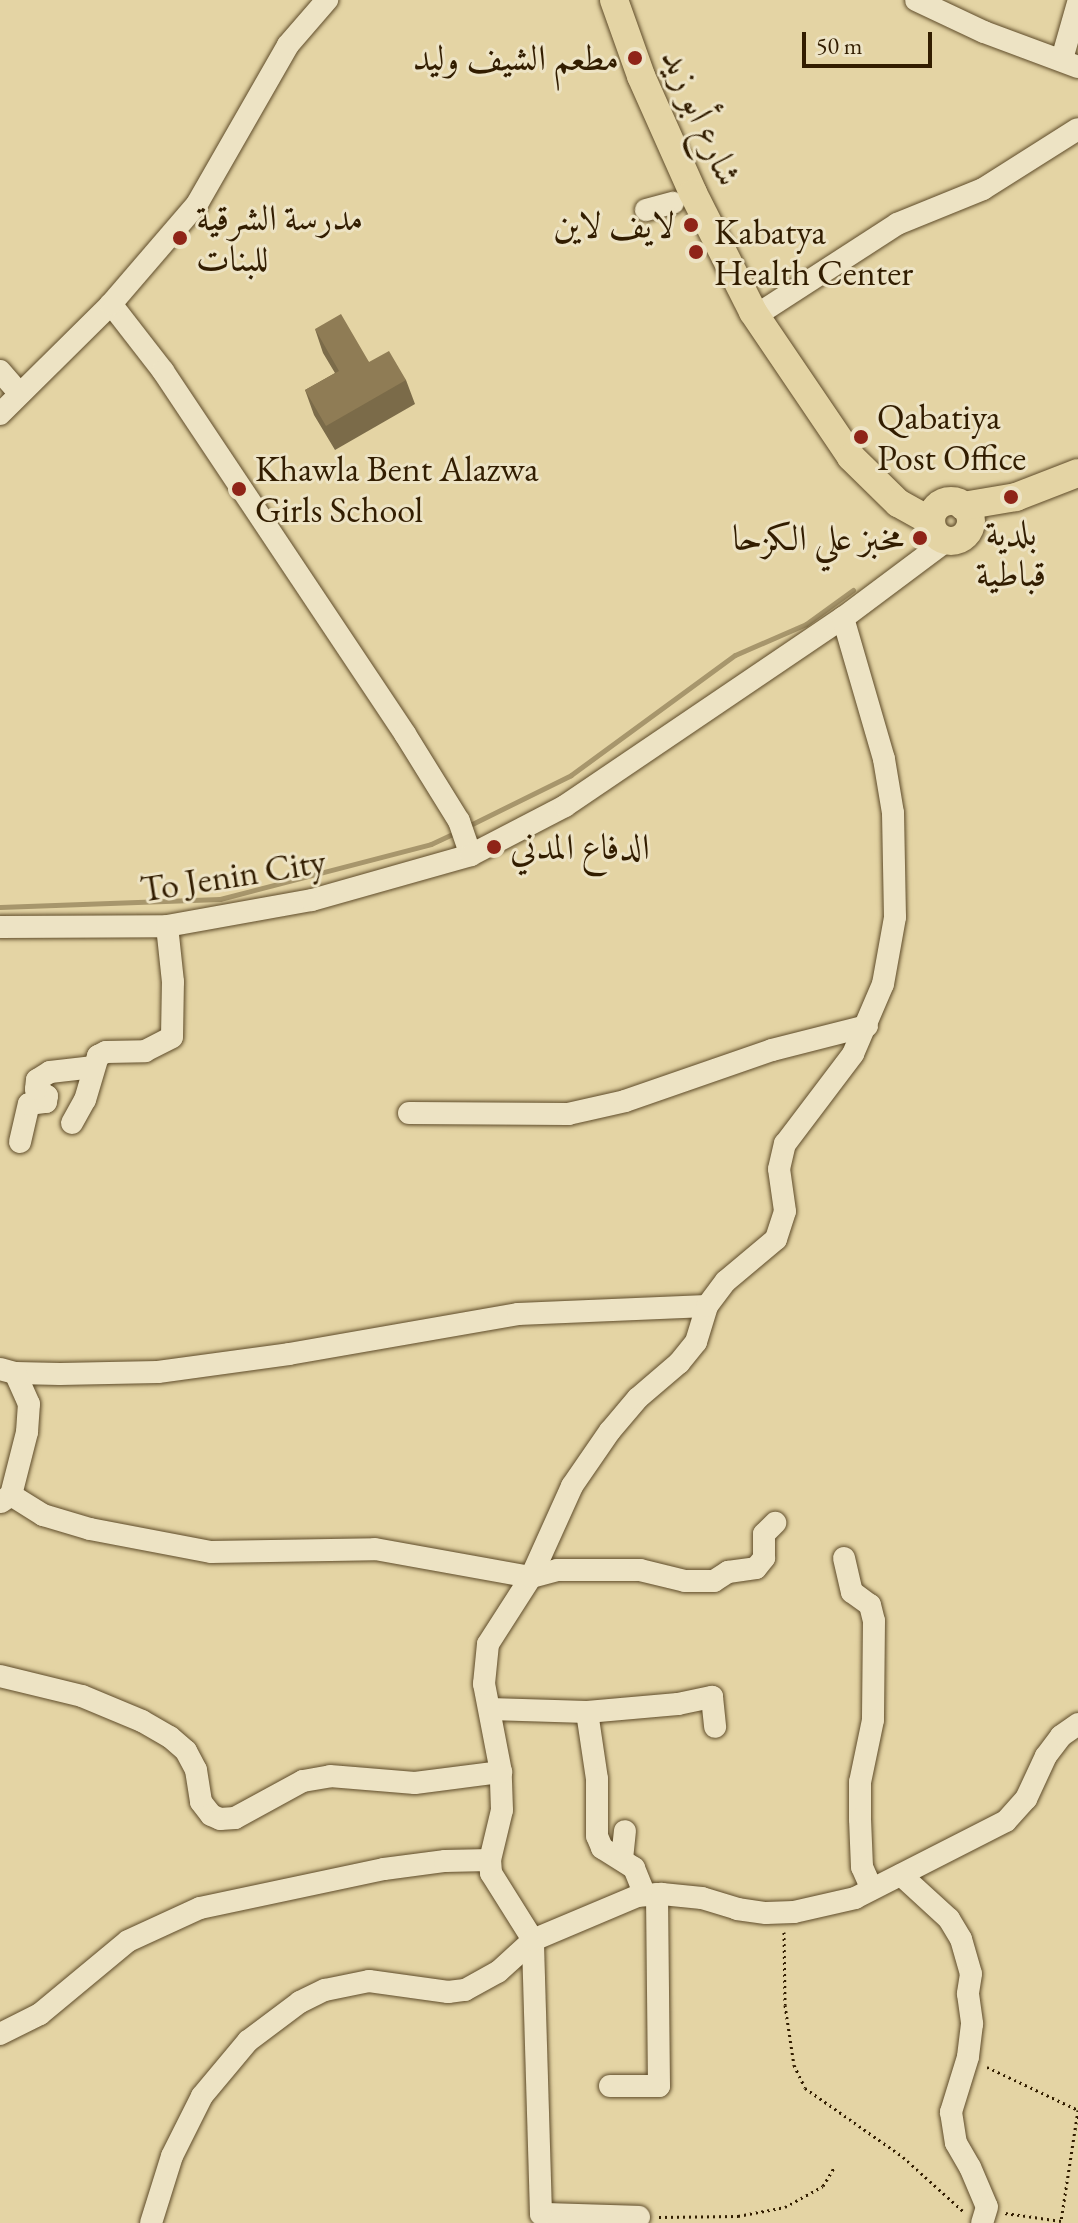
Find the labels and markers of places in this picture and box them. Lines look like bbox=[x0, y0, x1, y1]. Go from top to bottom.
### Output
place label: مطعم الشيف وليد bbox=[413, 36, 619, 80]
marker: مطعم الشيف وليد bbox=[626, 49, 644, 67]
place label: مدرسة الشرقية للبنات bbox=[196, 195, 363, 280]
place label: لايف لاين bbox=[553, 203, 675, 247]
place label: Kabatya Health Center bbox=[714, 209, 913, 294]
marker: لايف لاين bbox=[682, 216, 700, 234]
marker: مدرسة الشرقية للبنات bbox=[171, 229, 189, 247]
marker: Kabatya Health Center bbox=[685, 241, 707, 263]
place label: Qabatiya Post Office bbox=[877, 394, 1026, 479]
marker: Qabatiya Post Office bbox=[852, 428, 870, 446]
place label: Khawla Bent Alazwa Girls School bbox=[255, 446, 538, 531]
marker: Khawla Bent Alazwa Girls School bbox=[230, 480, 248, 498]
marker: بلدية قباطية bbox=[1002, 488, 1020, 506]
place label: بلدية قباطية bbox=[976, 510, 1046, 595]
place label: مخبز علي الكزحا bbox=[732, 516, 904, 560]
marker: مخبز علي الكزحا bbox=[911, 529, 929, 547]
place label: الدفاع المدني bbox=[510, 825, 650, 869]
marker: الدفاع المدني bbox=[485, 838, 503, 856]

